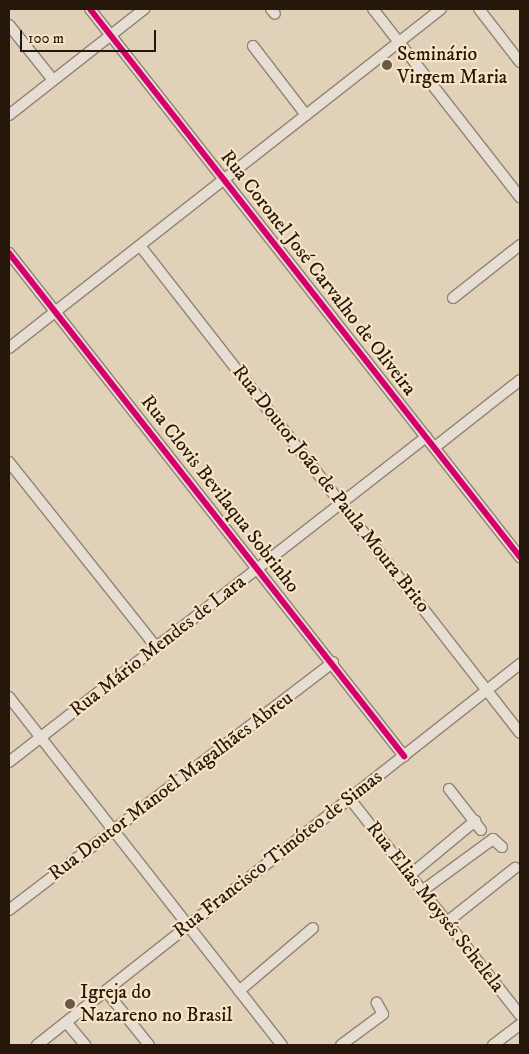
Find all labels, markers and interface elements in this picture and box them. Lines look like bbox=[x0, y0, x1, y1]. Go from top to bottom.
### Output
scale bar bbox=[22, 20, 159, 52]
text: 100 m bbox=[28, 29, 64, 48]
place label: Seminário Virgem Maria bbox=[397, 42, 507, 89]
marker: Seminário Virgem Maria bbox=[381, 59, 393, 71]
street label: Rua Coronel José Carvalho de Oliveira bbox=[215, 146, 421, 400]
street label: Rua Doutor João de Paula Moura Brito bbox=[227, 360, 435, 618]
street label: Rua Clovis Bevilaqua Sobrinho bbox=[135, 390, 305, 598]
street label: Rua Mário Mendes de Lara bbox=[65, 570, 251, 722]
street label: Rua Doutor Manoel Magalhães Abreu bbox=[44, 686, 298, 886]
street label: Rua Francisco Timóteo de Simas bbox=[169, 765, 387, 943]
street label: Rua Elias Moysés Schelela bbox=[361, 817, 509, 997]
place label: Igreja do Nazareno no Brasil bbox=[80, 980, 232, 1027]
marker: Igreja do Nazareno no Brasil bbox=[64, 998, 76, 1010]

